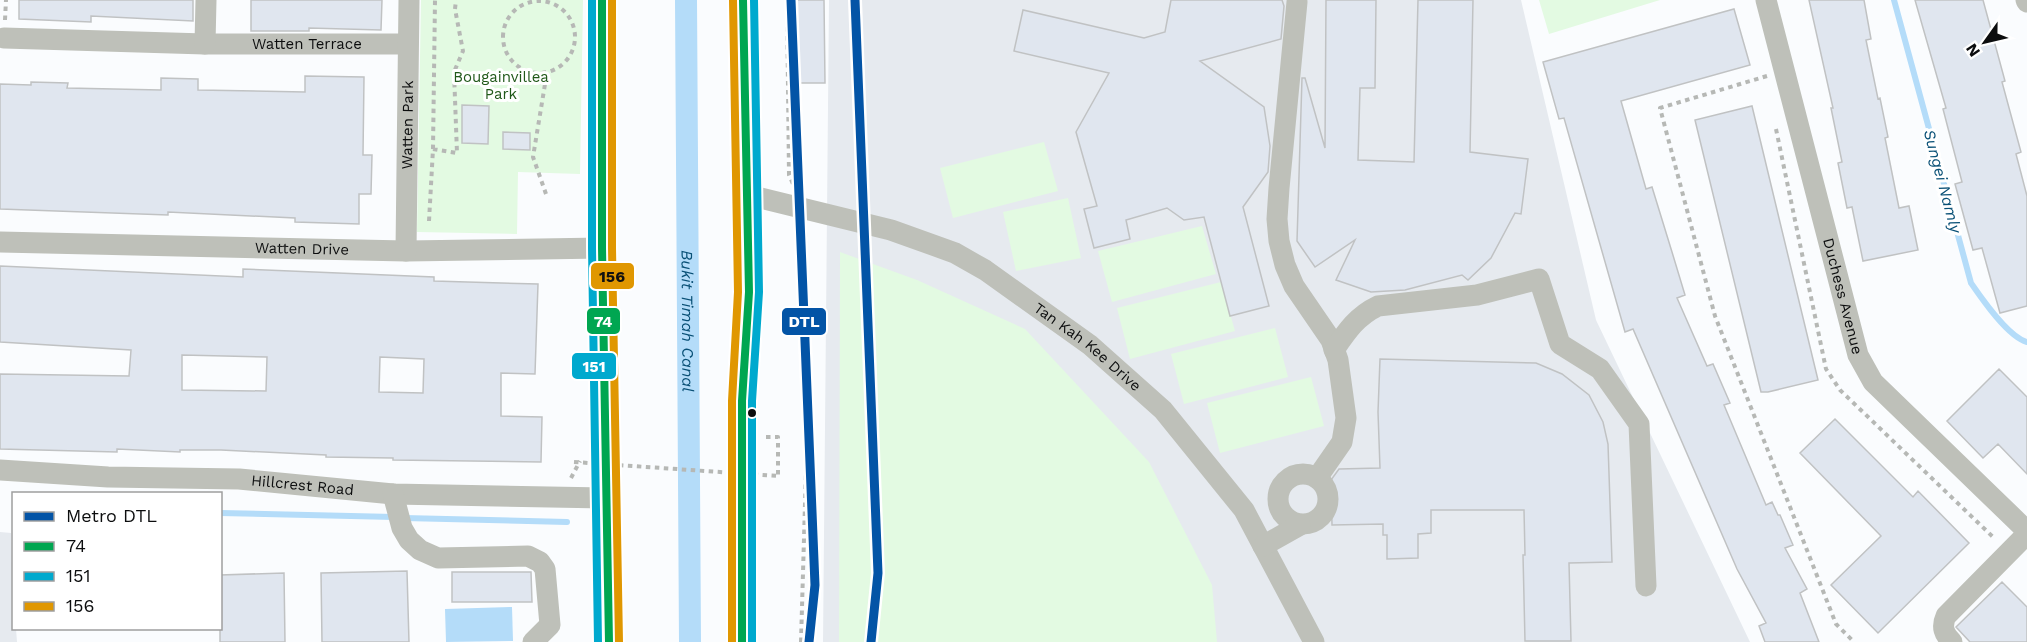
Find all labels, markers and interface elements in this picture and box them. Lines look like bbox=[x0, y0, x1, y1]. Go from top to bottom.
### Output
north arrow bbox=[1955, 12, 2015, 72]
street label: Watten Terrace bbox=[252, 35, 362, 53]
text: N bbox=[1962, 40, 1984, 60]
park label: Bougainvillea Park bbox=[453, 68, 549, 103]
street label: Watten Park bbox=[398, 80, 417, 170]
water label: Sungei Namly bbox=[1920, 127, 1966, 236]
street label: Duchess Avenue bbox=[1819, 236, 1867, 356]
street label: Watten Drive bbox=[255, 239, 349, 259]
water label: Bukit Timah Canal bbox=[678, 250, 697, 392]
line badge: 156 bbox=[590, 262, 635, 290]
text: 156 bbox=[599, 267, 625, 286]
street label: Tan Kah Kee Drive bbox=[1030, 299, 1145, 395]
line badge: 74 bbox=[586, 307, 621, 335]
line badge: DTL bbox=[781, 307, 827, 336]
text: 74 bbox=[594, 312, 612, 331]
text: DTL bbox=[788, 312, 820, 331]
line badge: 151 bbox=[571, 352, 617, 380]
text: 151 bbox=[582, 357, 606, 376]
unlabelled marker bbox=[746, 407, 758, 419]
street label: Hillcrest Road bbox=[250, 471, 355, 499]
legend bbox=[12, 492, 222, 630]
text: Metro DTL bbox=[66, 505, 157, 526]
text: 74 bbox=[66, 535, 86, 556]
text: 151 bbox=[66, 565, 91, 586]
text: 156 bbox=[66, 595, 94, 616]

